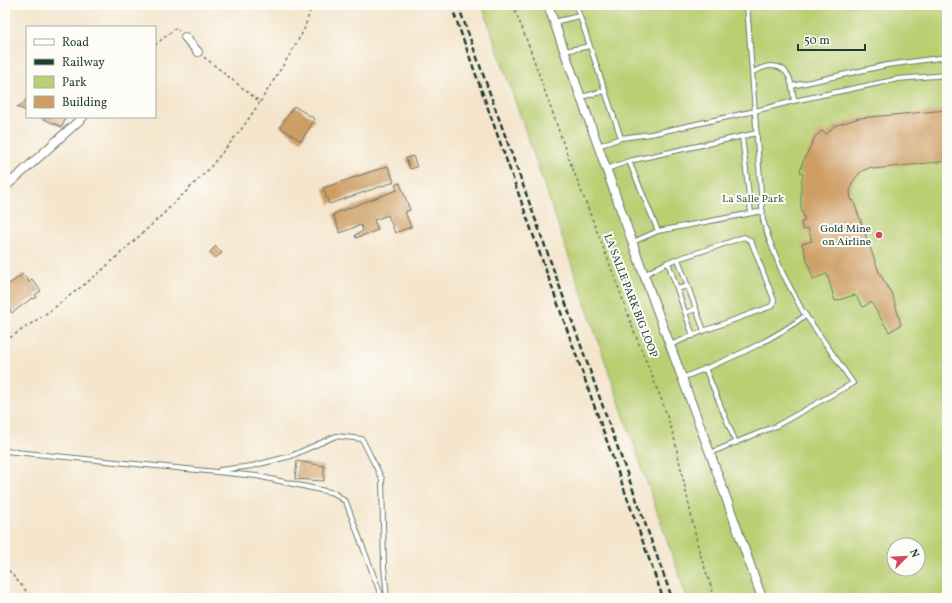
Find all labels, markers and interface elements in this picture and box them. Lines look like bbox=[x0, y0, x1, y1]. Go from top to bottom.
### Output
legend bbox=[26, 26, 156, 118]
scale bar bbox=[798, 26, 865, 52]
text: 50 m bbox=[804, 33, 830, 49]
text: Road bbox=[62, 35, 89, 51]
text: Railway bbox=[62, 55, 105, 71]
text: Park bbox=[62, 75, 87, 91]
text: Building bbox=[62, 95, 107, 111]
park label: La Salle Park bbox=[722, 192, 784, 207]
place label: Gold Mine on Airline bbox=[820, 222, 871, 250]
marker: Gold Mine on Airline bbox=[874, 230, 884, 240]
street label: LA SALLE PARK BIG LOOP bbox=[599, 232, 661, 360]
north arrow bbox=[886, 537, 926, 577]
text: N bbox=[905, 547, 922, 560]

